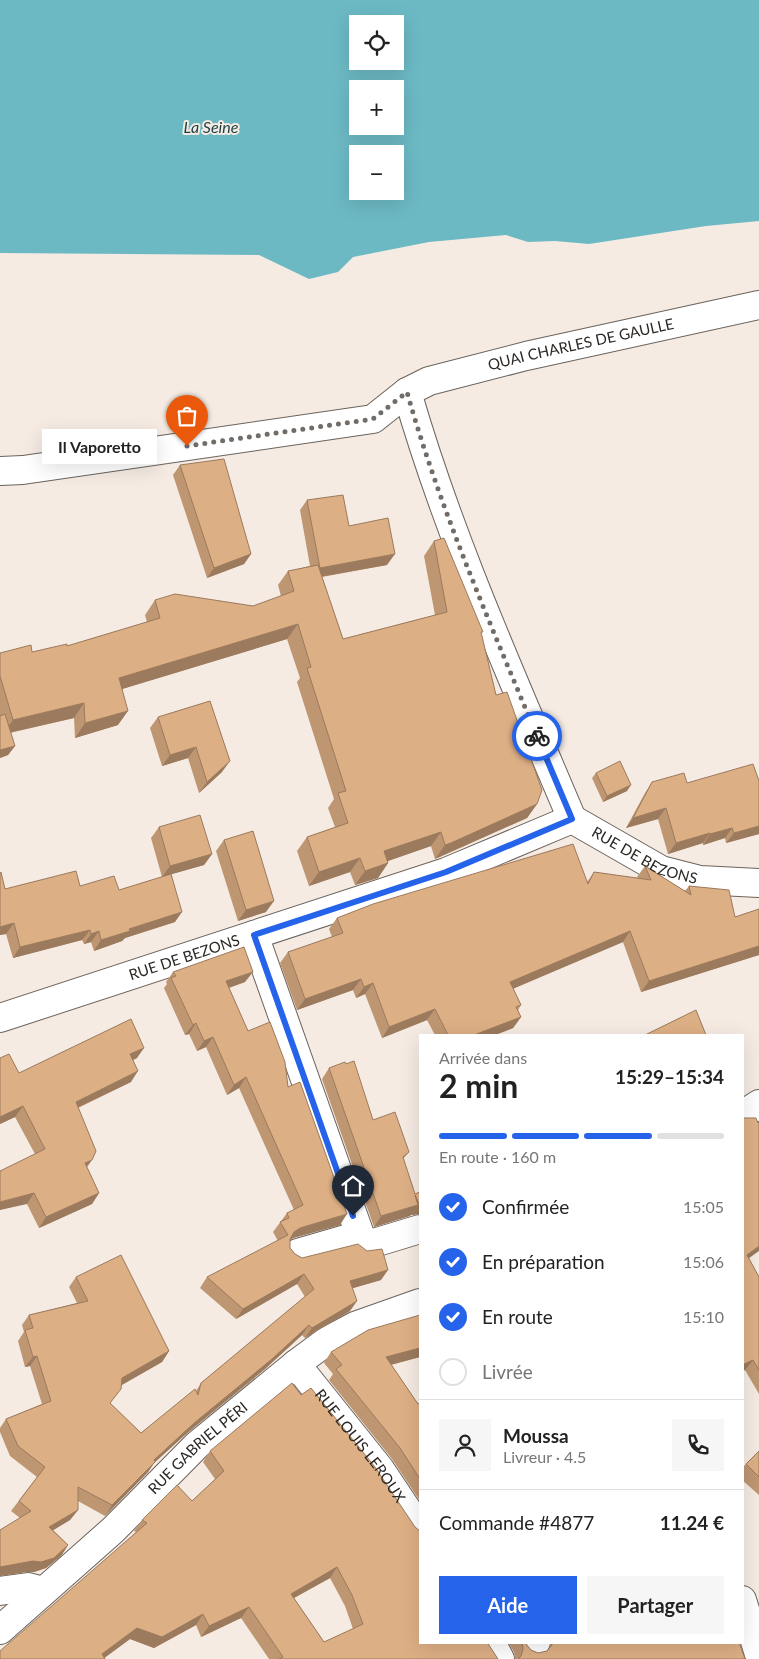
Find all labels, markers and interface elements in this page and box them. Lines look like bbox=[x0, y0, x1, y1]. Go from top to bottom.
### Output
map controls bbox=[349, 15, 404, 200]
button: locate bbox=[349, 15, 404, 70]
button: + bbox=[349, 80, 404, 135]
water label: La Seine bbox=[184, 117, 239, 136]
button: − bbox=[349, 145, 404, 200]
street label: QUAI CHARLES DE GAULLE bbox=[486, 314, 675, 373]
pin bbox=[166, 395, 208, 446]
icon: bag bbox=[173, 402, 201, 430]
callout: Il Vaporetto bbox=[42, 428, 157, 464]
text: Il Vaporetto bbox=[58, 437, 141, 456]
courier bbox=[512, 711, 562, 761]
icon: bike bbox=[523, 722, 551, 750]
street label: RUE DE BEZONS bbox=[589, 822, 700, 887]
street label: RUE DE BEZONS bbox=[126, 930, 242, 983]
text: Arrivée dans bbox=[439, 1048, 527, 1067]
text: 15:29–15:34 bbox=[615, 1065, 724, 1088]
text: 2 min bbox=[439, 1066, 518, 1105]
text: En route · 160 m bbox=[439, 1147, 556, 1166]
pin bbox=[332, 1165, 374, 1216]
icon: home bbox=[339, 1172, 367, 1200]
icon: check bbox=[439, 1193, 467, 1221]
text: Confirmée bbox=[482, 1195, 569, 1218]
text: 15:05 bbox=[683, 1197, 724, 1216]
icon: check bbox=[439, 1248, 467, 1276]
text: En préparation bbox=[482, 1250, 605, 1273]
text: 15:06 bbox=[683, 1252, 724, 1271]
icon: check bbox=[439, 1303, 467, 1331]
text: En route bbox=[482, 1305, 553, 1328]
text: 15:10 bbox=[683, 1307, 724, 1326]
text: Livrée bbox=[482, 1360, 533, 1383]
street label: RUE LOUIS LEROUX bbox=[312, 1385, 410, 1506]
street label: RUE GABRIEL PÉRI bbox=[144, 1398, 251, 1497]
button: person bbox=[439, 1419, 491, 1471]
button: phone bbox=[672, 1419, 724, 1471]
text: Moussa bbox=[503, 1424, 569, 1447]
text: Livreur · 4.5 bbox=[503, 1447, 586, 1466]
text: Commande #4877 bbox=[439, 1511, 594, 1534]
text: 11.24 € bbox=[660, 1511, 724, 1534]
button: Aide bbox=[439, 1576, 577, 1634]
button: Partager bbox=[587, 1576, 724, 1634]

